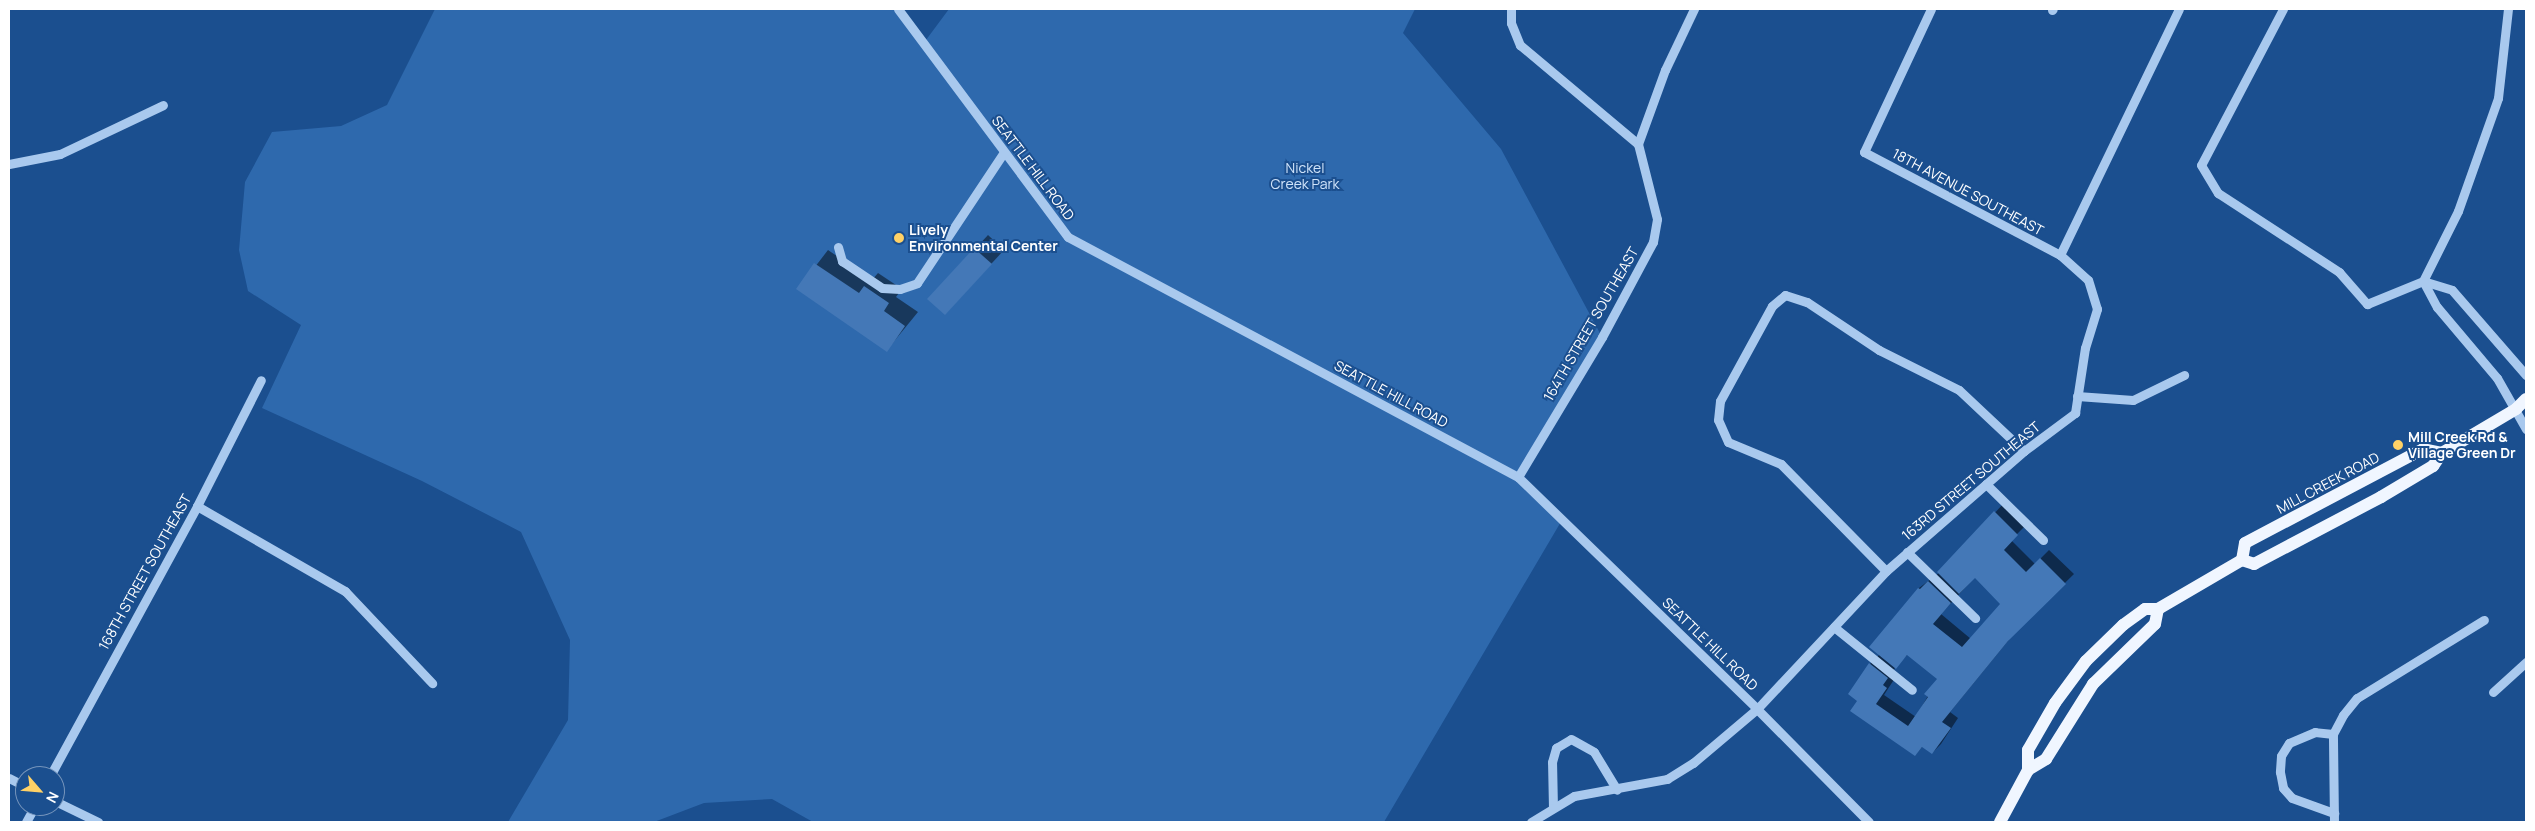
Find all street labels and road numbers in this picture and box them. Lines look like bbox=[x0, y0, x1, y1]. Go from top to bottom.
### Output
street label: SEATTLE HILL ROAD bbox=[988, 112, 1078, 224]
street label: 18TH AVENUE SOUTHEAST bbox=[1889, 145, 2047, 239]
street label: 164TH STREET SOUTHEAST bbox=[1540, 244, 1642, 404]
street label: SEATTLE HILL ROAD bbox=[1331, 357, 1451, 431]
street label: 163RD STREET SOUTHEAST bbox=[1898, 418, 2044, 544]
street label: MILL CREEK ROAD bbox=[2273, 449, 2383, 517]
street label: 168TH STREET SOUTHEAST bbox=[95, 491, 195, 653]
street label: SEATTLE HILL ROAD bbox=[1658, 594, 1762, 694]

